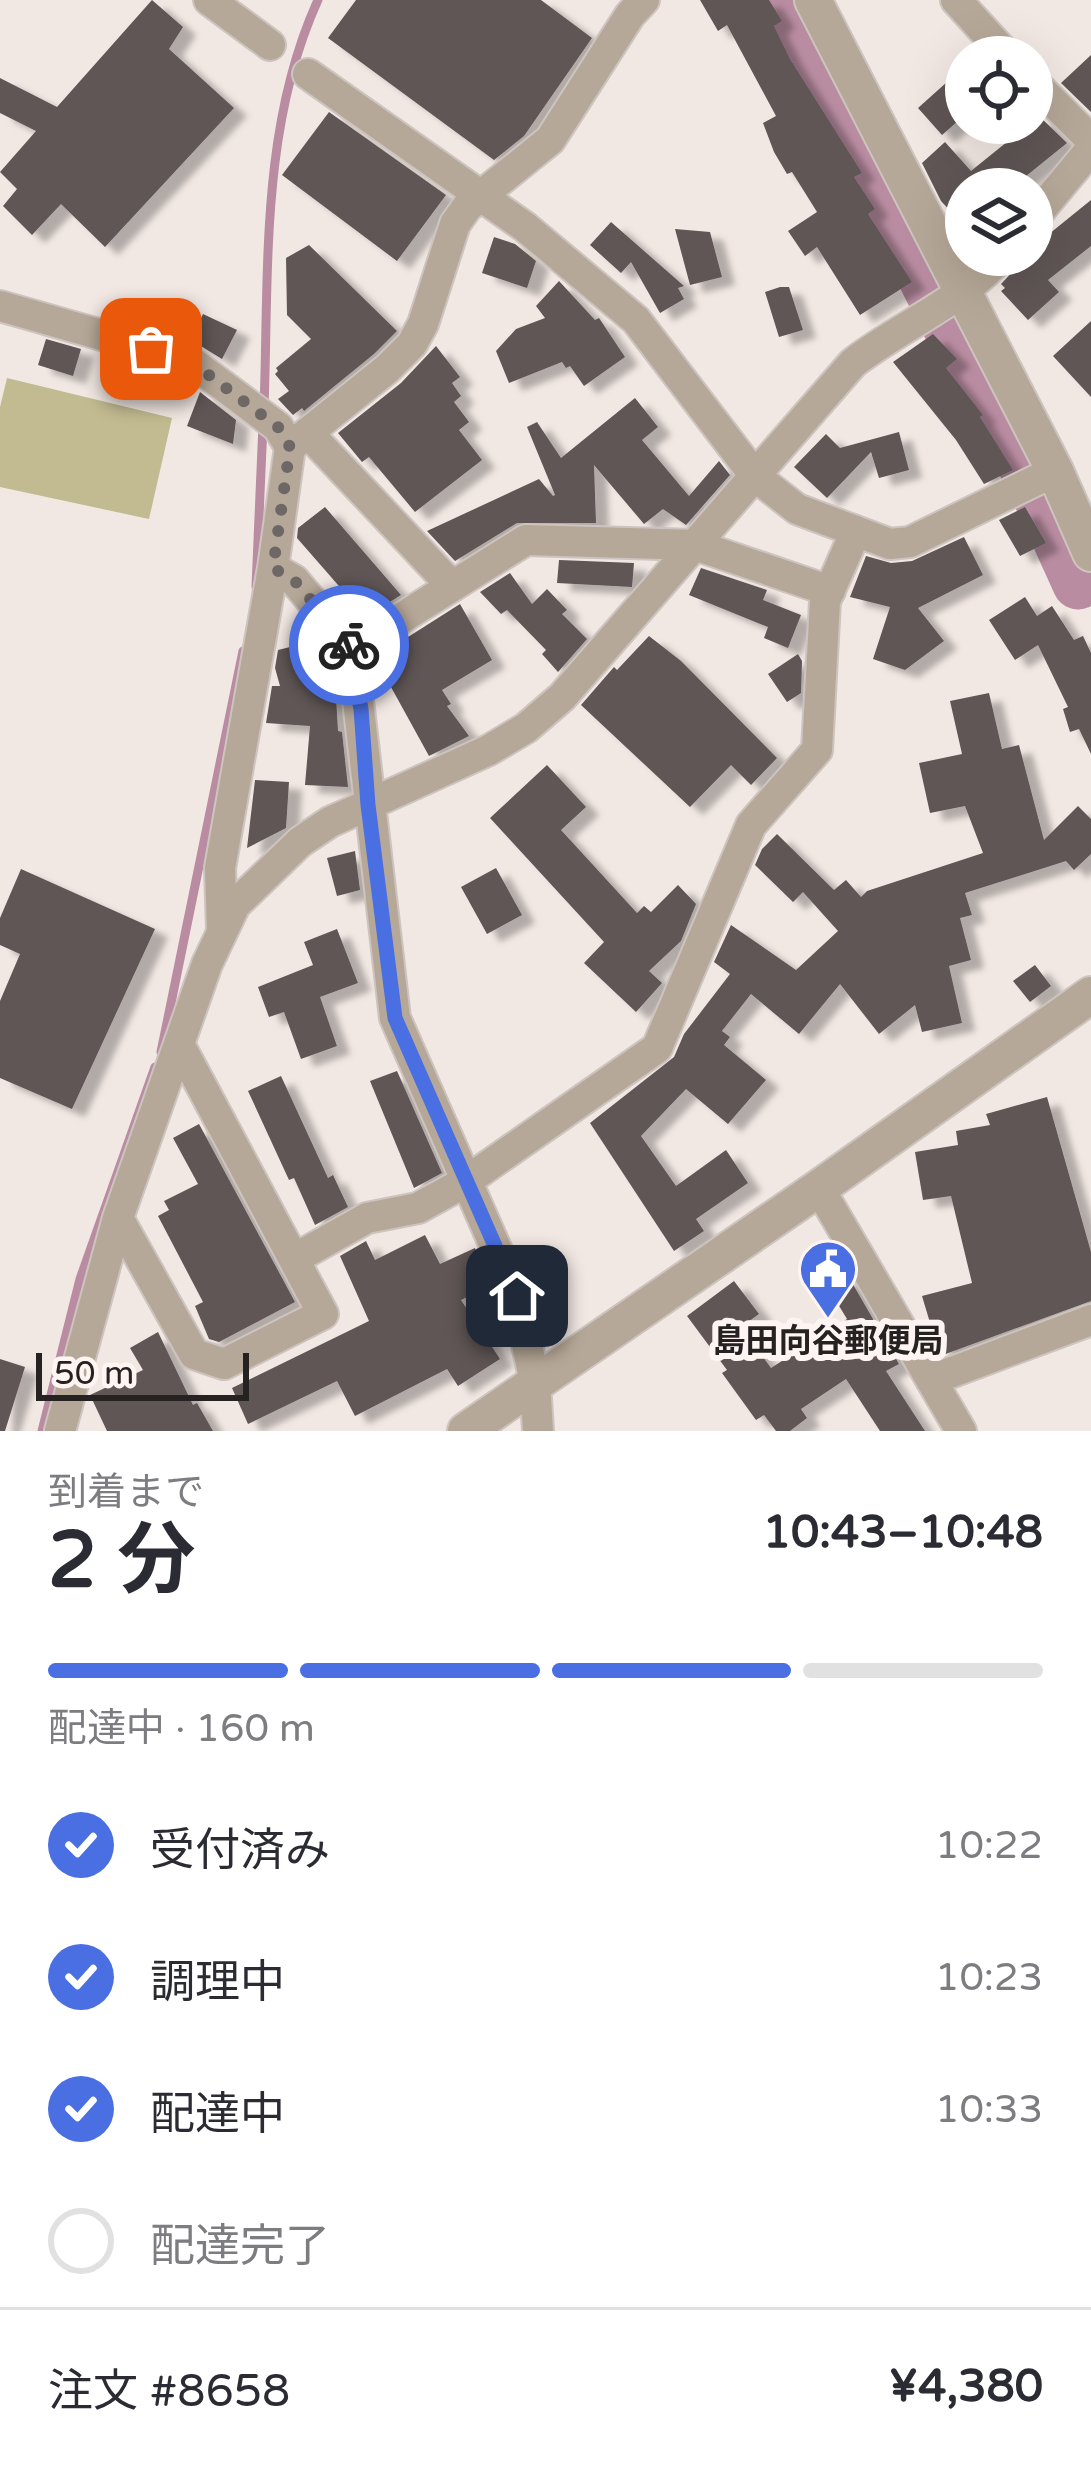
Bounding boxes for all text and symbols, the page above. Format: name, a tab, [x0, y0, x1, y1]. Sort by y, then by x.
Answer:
map controls	[945, 36, 1053, 276]
button: locate	[945, 36, 1053, 144]
button: layers	[945, 168, 1053, 276]
pin	[100, 298, 202, 400]
icon: bag	[118, 316, 184, 382]
courier	[289, 585, 409, 705]
icon: bike	[316, 612, 382, 678]
public building icon: 島田向谷郵便局	[797, 1238, 859, 1320]
pin	[466, 1245, 568, 1347]
icon: home	[484, 1263, 550, 1329]
place label: 島田向谷郵便局	[713, 1322, 944, 1361]
scale bar	[36, 1347, 249, 1400]
text: 50 m	[54, 1354, 134, 1393]
text: 到着まで	[48, 1469, 204, 1516]
text: 10:43–10:48	[763, 1506, 1043, 1560]
text: 2 分	[48, 1514, 195, 1608]
text: 配達中 · 160 m	[48, 1705, 315, 1752]
icon: check	[48, 1812, 114, 1878]
text: 10:22	[935, 1822, 1043, 1869]
text: 受付済み	[150, 1824, 330, 1878]
icon: check	[48, 1944, 114, 2010]
text: 10:23	[935, 1954, 1043, 2001]
text: 調理中	[150, 1956, 285, 2010]
icon: check	[48, 2076, 114, 2142]
text: 10:33	[935, 2086, 1043, 2133]
text: 配達中	[150, 2088, 285, 2142]
text: 配達完了	[150, 2220, 330, 2274]
text: ¥4,380	[889, 2360, 1043, 2414]
text: 注文 #8658	[48, 2365, 290, 2419]

